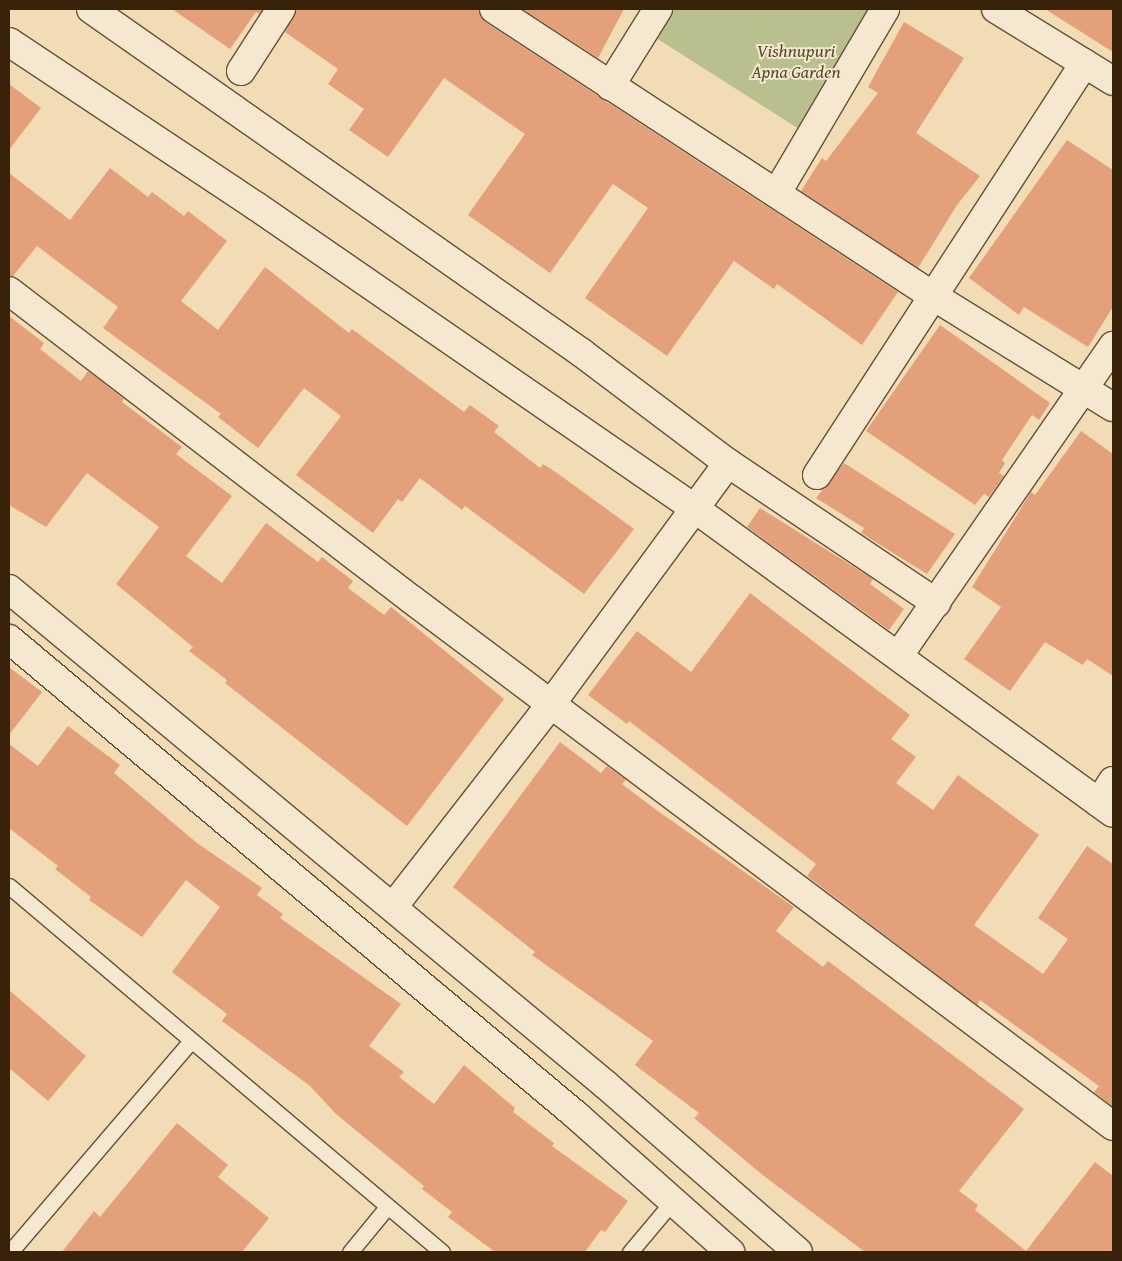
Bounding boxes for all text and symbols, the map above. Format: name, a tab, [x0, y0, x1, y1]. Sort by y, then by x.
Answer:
park label: Vishnupuri Apna Garden	[751, 41, 841, 84]

